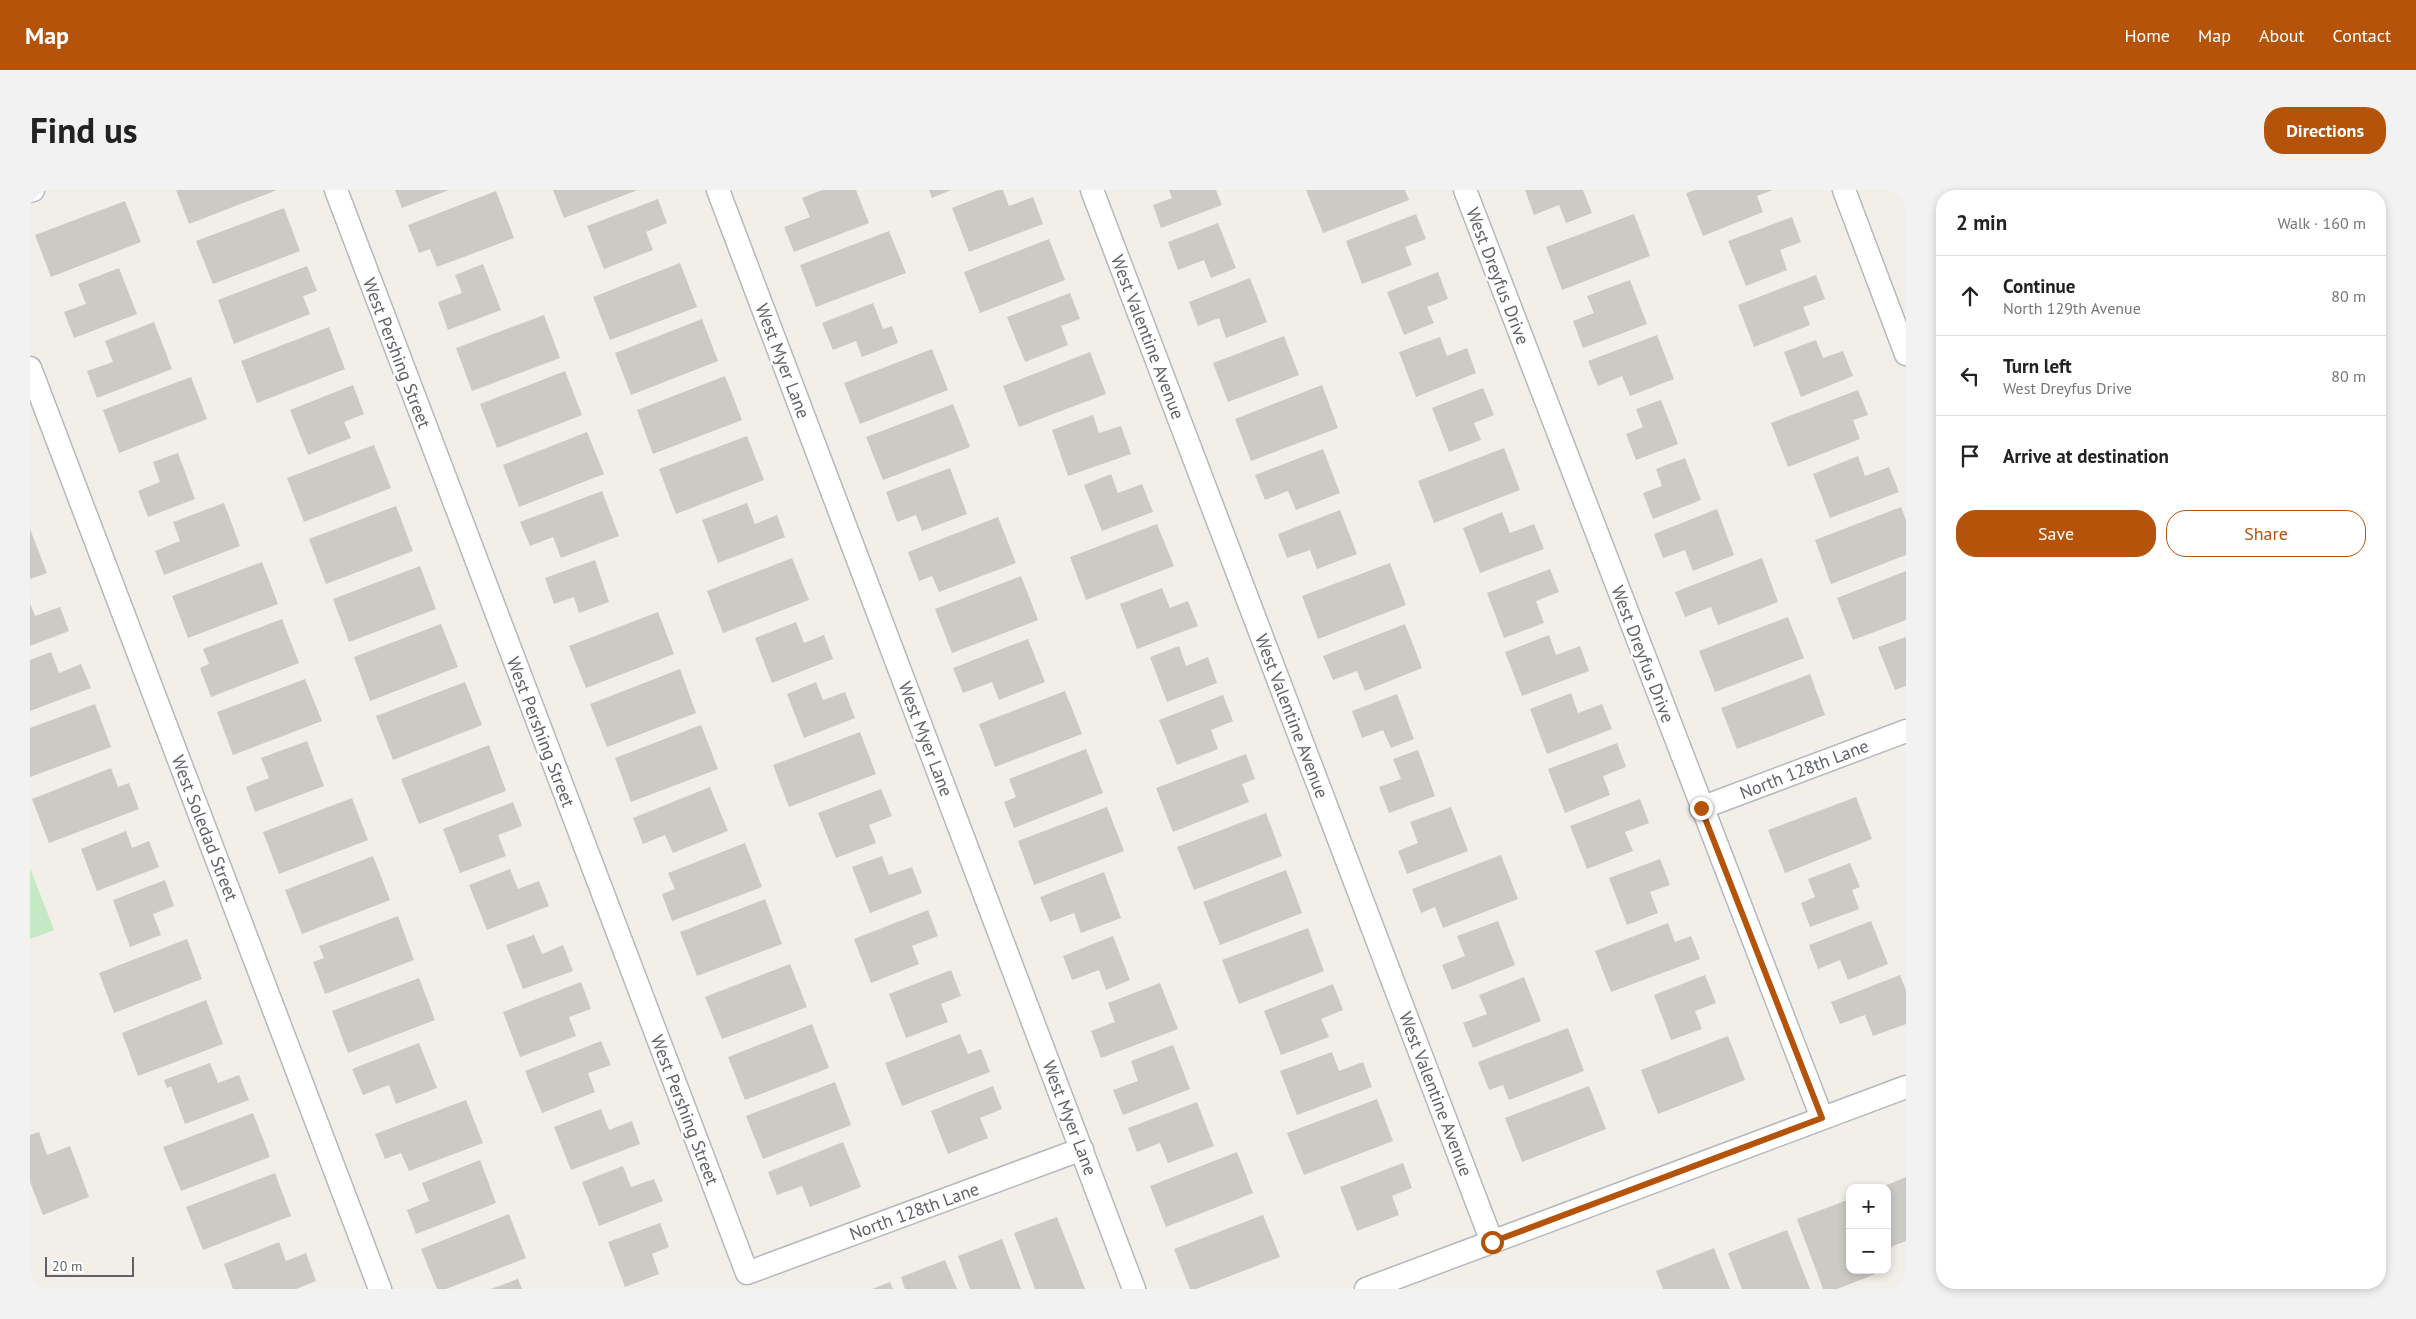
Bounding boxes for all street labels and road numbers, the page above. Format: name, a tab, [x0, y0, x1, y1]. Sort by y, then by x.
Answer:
street label: West Dreyfus Drive	[1461, 204, 1535, 348]
street label: West Valentine Avenue	[1106, 252, 1190, 422]
street label: West Pershing Street	[358, 275, 436, 431]
street label: West Myer Lane	[751, 300, 815, 422]
street label: West Dreyfus Drive	[1606, 582, 1680, 726]
street label: West Valentine Avenue	[1250, 631, 1334, 801]
street label: West Pershing Street	[502, 654, 580, 810]
street label: West Myer Lane	[894, 678, 958, 800]
street label: North 128th Lane	[1736, 734, 1872, 804]
street label: West Soledad Street	[167, 752, 243, 904]
street label: West Valentine Avenue	[1394, 1009, 1478, 1179]
street label: West Pershing Street	[646, 1032, 724, 1188]
street label: West Myer Lane	[1038, 1057, 1102, 1179]
street label: North 128th Lane	[846, 1177, 982, 1245]

